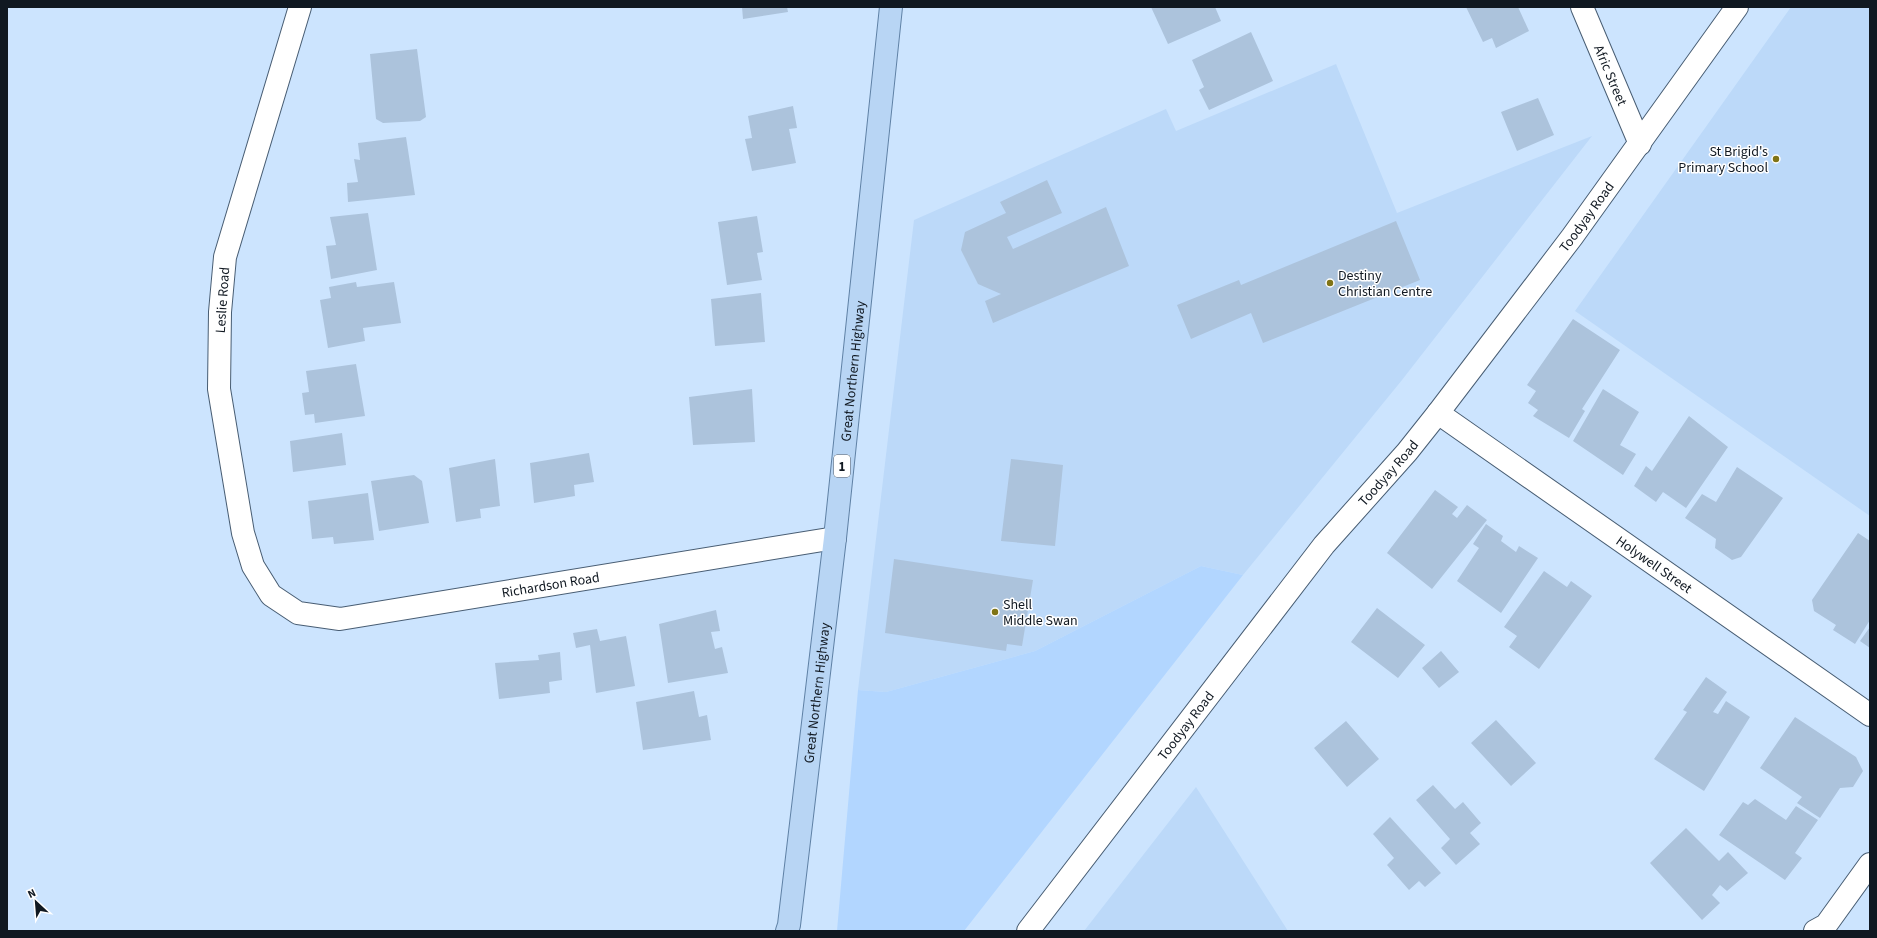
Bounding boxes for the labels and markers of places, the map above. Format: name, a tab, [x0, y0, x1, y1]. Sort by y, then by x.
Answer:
place label: St Brigid's Primary School	[1678, 142, 1768, 178]
marker: St Brigid's Primary School	[1771, 154, 1781, 164]
place label: Destiny Christian Centre	[1338, 266, 1432, 302]
marker: Destiny Christian Centre	[1325, 278, 1335, 288]
place label: Shell Middle Swan	[1003, 595, 1078, 631]
marker: Shell Middle Swan	[990, 607, 1000, 617]

